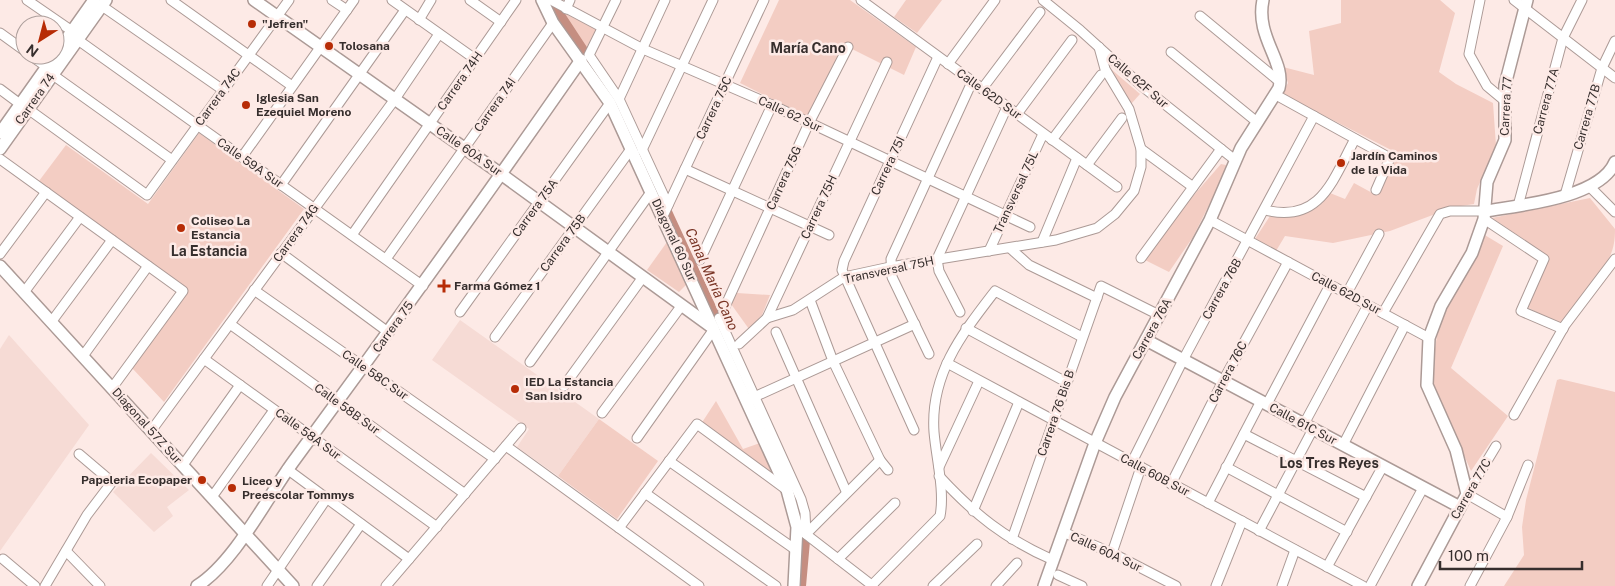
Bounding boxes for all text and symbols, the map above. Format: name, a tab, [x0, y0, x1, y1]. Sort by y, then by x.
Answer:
north arrow	[15, 15, 65, 65]
place label: "Jefren"	[262, 17, 308, 31]
marker: "Jefren"	[246, 18, 258, 30]
place label: Tolosana	[339, 39, 390, 53]
marker: Tolosana	[323, 40, 335, 52]
district label: María Cano	[770, 40, 846, 56]
text: N	[23, 41, 41, 60]
street label: Carrera 74H	[435, 49, 485, 113]
street label: Calle 62F Sur	[1105, 51, 1171, 111]
street label: Carrera 74C	[192, 66, 244, 128]
street label: Calle 62D Sur	[954, 66, 1024, 122]
street label: Carrera 77A	[1530, 66, 1562, 136]
street label: Carrera 74	[12, 70, 58, 127]
street label: Carrera 75C	[693, 74, 735, 142]
street label: Carrera 74I	[471, 75, 519, 135]
street label: Carrera 77	[1497, 76, 1515, 136]
street label: Carrera 77B	[1571, 83, 1603, 151]
place label: Iglesia San Ezequiel Moreno	[256, 91, 351, 119]
street label: Calle 62 Sur	[756, 93, 824, 135]
marker: Iglesia San Ezequiel Moreno	[240, 99, 252, 111]
street label: Calle 60A Sur	[433, 123, 505, 179]
street label: Carrera 75I	[868, 134, 908, 198]
street label: Calle 59A Sur	[214, 135, 286, 191]
street label: Carrera 75G	[764, 144, 804, 212]
street label: Transversal 75L	[991, 149, 1041, 235]
place label: Jardín Caminos de la Vida	[1351, 149, 1438, 177]
marker: Jardín Caminos de la Vida	[1335, 157, 1347, 169]
street label: Carrera 75H	[798, 173, 840, 241]
street label: Carrera 75A	[509, 176, 561, 240]
street label: Diagonal 60 Sur	[649, 196, 699, 284]
street label: Carrera 74G	[270, 201, 322, 265]
street label: Carrera 75B	[537, 211, 589, 275]
place label: Coliseo La Estancia	[191, 214, 250, 242]
marker: Coliseo La Estancia	[175, 222, 187, 234]
water label: Canal María Cano	[682, 225, 742, 333]
district label: La Estancia	[171, 243, 247, 259]
street label: Transversal 75H	[843, 254, 935, 286]
street label: Carrera 76B	[1200, 256, 1244, 322]
street label: Calle 62D Sur	[1309, 269, 1383, 317]
place label: Farma Gómez 1	[454, 279, 541, 293]
marker: Farma Gómez 1	[438, 280, 450, 292]
street label: Carrera 76A	[1129, 296, 1175, 362]
street label: Carrera 75	[370, 298, 416, 355]
street label: Carrera 76C	[1206, 339, 1250, 405]
street label: Calle 58C Sur	[339, 347, 411, 403]
street label: Carrera 76 Bis B	[1035, 368, 1077, 458]
place label: IED La Estancia San Isidro	[525, 375, 614, 403]
street label: Calle 58B Sur	[312, 381, 383, 438]
marker: IED La Estancia San Isidro	[509, 383, 521, 395]
street label: Diagonal 57Z Sur	[109, 385, 185, 467]
street label: Calle 61C Sur	[1267, 400, 1339, 448]
street label: Calle 58A Sur	[272, 405, 344, 463]
street label: Calle 60B Sur	[1118, 451, 1192, 499]
district label: Los Tres Reyes	[1279, 455, 1379, 471]
street label: Carrera 77C	[1448, 456, 1494, 522]
place label: Papeleria Ecopaper	[81, 473, 192, 487]
marker: Papeleria Ecopaper	[196, 474, 208, 486]
place label: Liceo y Preescolar Tommys	[242, 474, 354, 502]
marker: Liceo y Preescolar Tommys	[226, 482, 238, 494]
street label: Calle 60A Sur	[1068, 529, 1144, 575]
scale bar	[1440, 538, 1582, 570]
text: 100 m	[1448, 547, 1489, 564]

